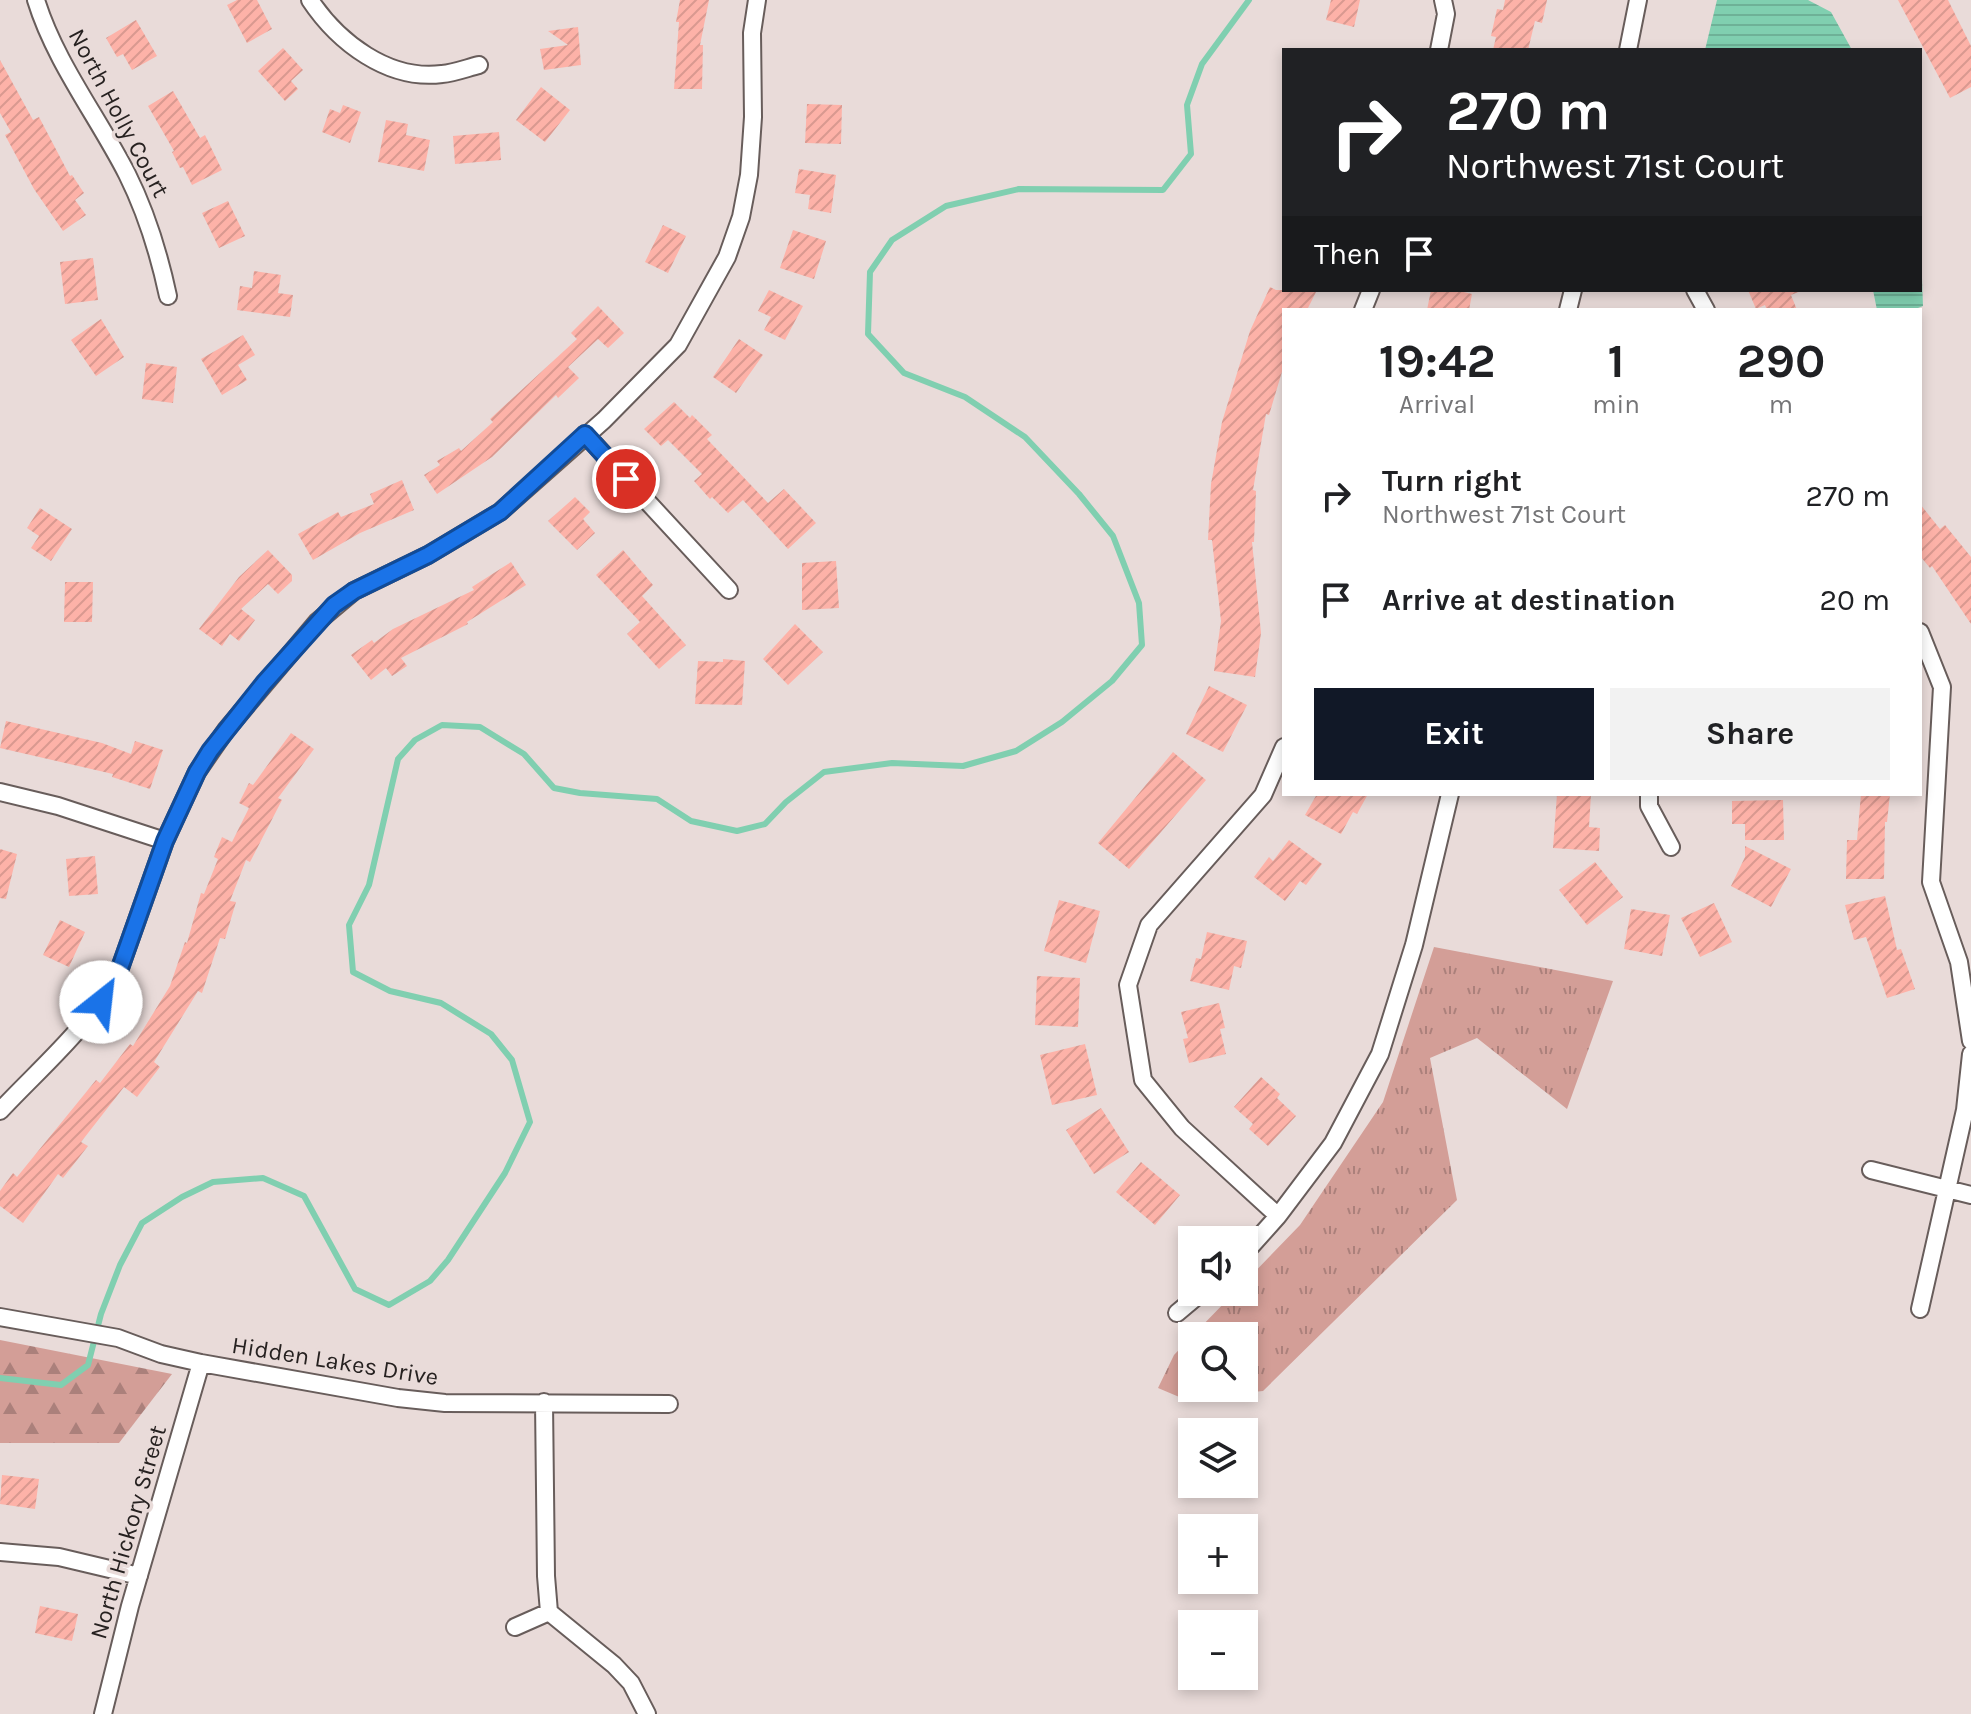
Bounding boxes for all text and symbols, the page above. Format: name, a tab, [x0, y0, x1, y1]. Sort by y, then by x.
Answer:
street label: North Holly Court	[63, 24, 175, 202]
text: 270 m	[1446, 78, 1610, 143]
icon: right	[1314, 80, 1418, 184]
text: Northwest 71st Court	[1446, 145, 1784, 187]
icon: arrive	[1397, 232, 1441, 276]
text: Then	[1314, 236, 1381, 272]
text: 19:42	[1379, 333, 1496, 389]
text: 1	[1608, 333, 1625, 389]
text: 290	[1737, 333, 1825, 389]
text: Arrival	[1399, 389, 1475, 420]
text: min	[1592, 389, 1640, 420]
text: m	[1769, 389, 1793, 420]
pin	[592, 445, 660, 513]
icon: arrive	[604, 457, 648, 501]
text: Turn right	[1382, 463, 1522, 499]
icon: right	[1314, 474, 1358, 518]
text: 270 m	[1806, 478, 1890, 514]
text: Northwest 71st Court	[1382, 499, 1626, 530]
icon: arrive	[1314, 578, 1358, 622]
text: Arrive at destination	[1382, 582, 1676, 618]
text: 20 m	[1820, 582, 1890, 618]
button: Exit	[1314, 688, 1594, 780]
button: Share	[1610, 688, 1890, 780]
position arrow	[59, 960, 143, 1044]
map controls	[1178, 1226, 1258, 1690]
button: sound	[1178, 1226, 1258, 1306]
button: search	[1178, 1322, 1258, 1402]
street label: Hidden Lakes Drive	[230, 1331, 440, 1391]
button: layers	[1178, 1418, 1258, 1498]
street label: North Hickory Street	[84, 1422, 172, 1642]
button: +	[1178, 1514, 1258, 1594]
button: −	[1178, 1610, 1258, 1690]

